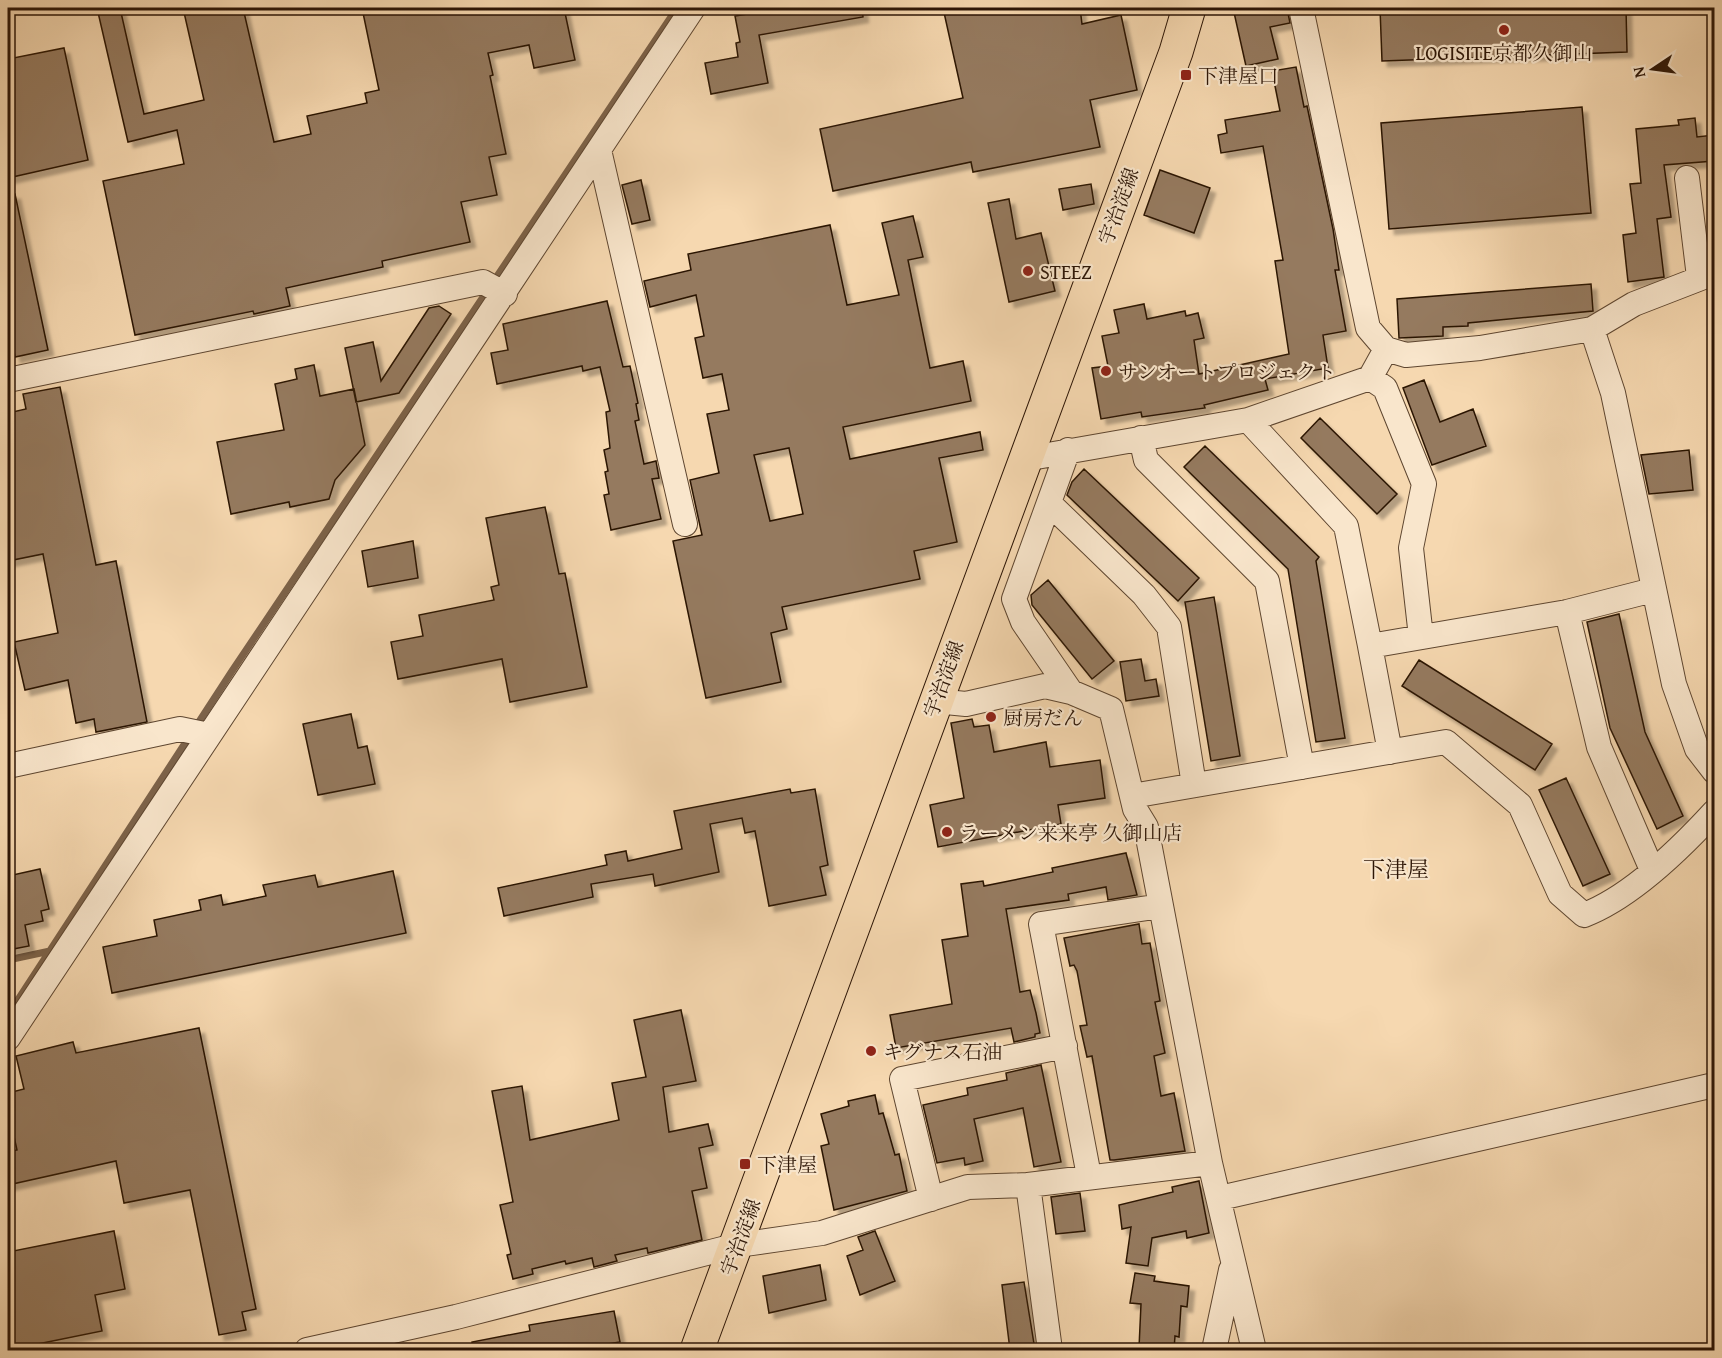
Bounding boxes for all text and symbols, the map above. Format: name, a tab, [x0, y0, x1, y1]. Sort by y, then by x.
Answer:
marker: LOGISITE京都久御山	[1497, 23, 1511, 37]
place label: LOGISITE京都久御山	[1415, 38, 1593, 67]
north arrow	[1623, 39, 1683, 99]
place label: 下津屋口	[1198, 61, 1278, 90]
text: N	[1625, 64, 1651, 80]
marker: 下津屋口	[1179, 68, 1193, 82]
street label: 宇治淀線	[1091, 163, 1145, 249]
place label: STEEZ	[1040, 257, 1092, 286]
marker: STEEZ	[1021, 264, 1035, 278]
place label: サンオートプロジェクト	[1118, 357, 1336, 386]
marker: サンオートプロジェクト	[1099, 364, 1113, 378]
street label: 宇治淀線	[916, 636, 970, 722]
place label: 厨房だん	[1003, 703, 1083, 732]
marker: 厨房だん	[984, 710, 998, 724]
place label: ラーメン来来亭 久御山店	[959, 818, 1182, 847]
marker: ラーメン来来亭 久御山店	[940, 825, 954, 839]
district label: 下津屋	[1363, 853, 1429, 885]
place label: キグナス石油	[883, 1037, 1002, 1066]
marker: キグナス石油	[864, 1044, 878, 1058]
place label: 下津屋	[757, 1150, 817, 1179]
marker: 下津屋	[738, 1157, 752, 1171]
street label: 宇治淀線	[713, 1194, 767, 1280]

